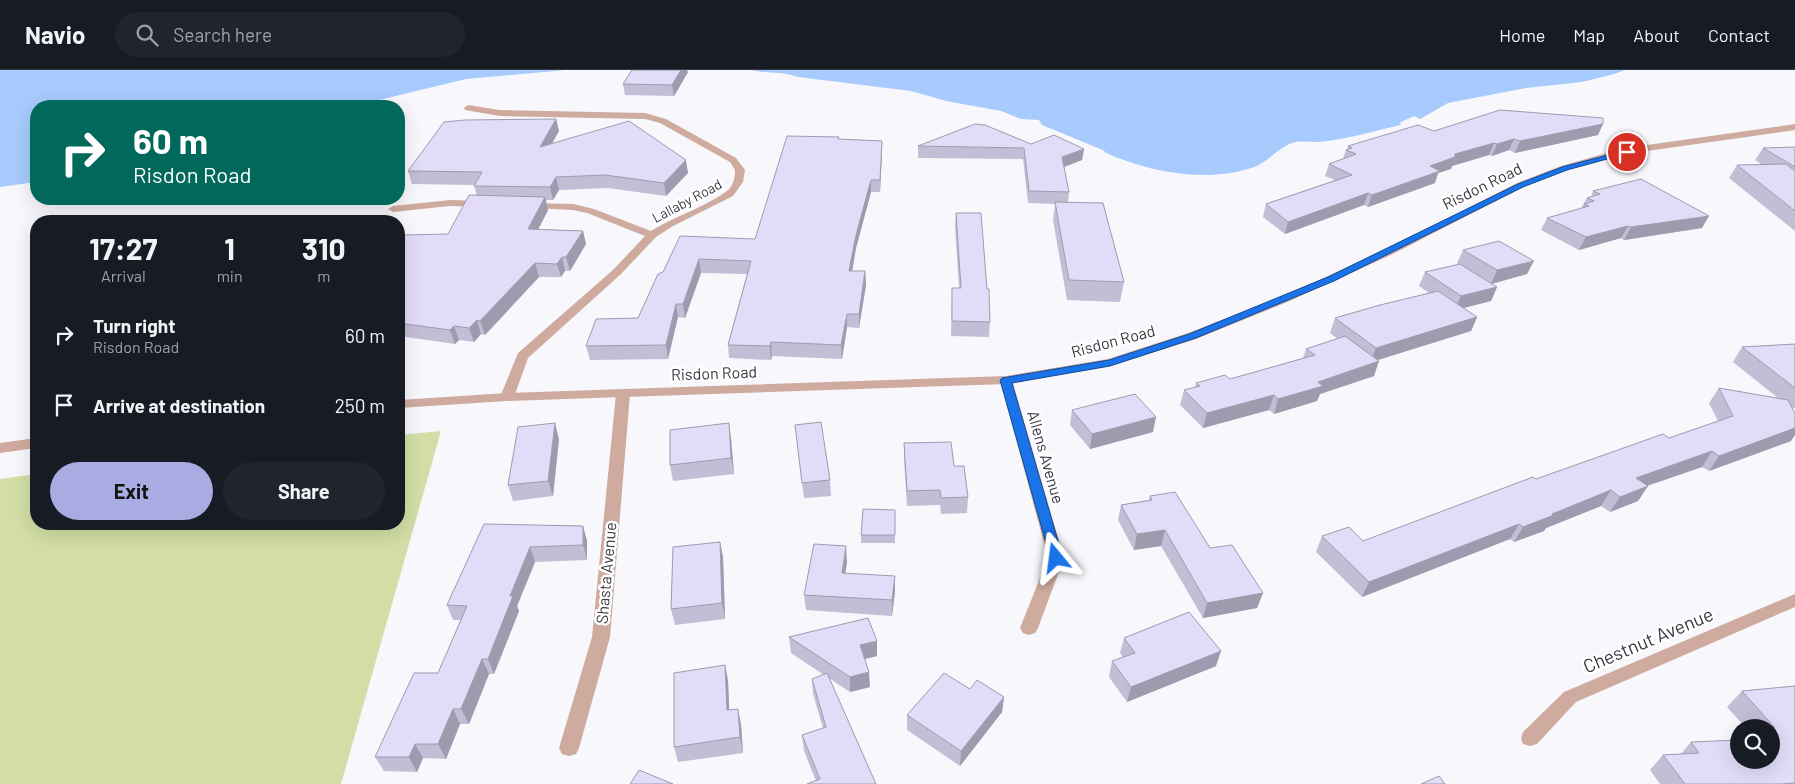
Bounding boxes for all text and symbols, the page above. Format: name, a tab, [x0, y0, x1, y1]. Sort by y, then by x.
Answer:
search box	[115, 12, 465, 57]
text: Navio	[25, 20, 85, 49]
icon: search	[133, 21, 161, 49]
text: Search here	[173, 23, 272, 46]
text: Home	[1499, 24, 1545, 46]
text: Map	[1573, 24, 1605, 46]
text: About	[1633, 24, 1680, 46]
text: Contact	[1708, 24, 1770, 46]
text: 60 m	[133, 119, 208, 161]
icon: right	[50, 120, 115, 185]
pin	[1606, 131, 1648, 173]
icon: arrive	[1613, 138, 1641, 166]
street label: Risdon Road	[1439, 158, 1525, 213]
text: Risdon Road	[133, 161, 252, 187]
street label: Lallaby Road	[649, 175, 725, 226]
text: 17:27	[89, 230, 157, 266]
text: 1	[224, 230, 235, 266]
text: 310	[302, 230, 346, 266]
text: Arrival	[101, 266, 146, 285]
text: min	[217, 266, 243, 285]
text: m	[317, 266, 330, 285]
text: Turn right	[93, 314, 175, 337]
street label: Risdon Road	[1069, 320, 1157, 361]
icon: right	[50, 321, 78, 349]
text: 60 m	[345, 324, 385, 347]
text: Risdon Road	[93, 337, 179, 356]
street label: Risdon Road	[671, 362, 757, 383]
icon: arrive	[50, 391, 78, 419]
text: Arrive at destination	[93, 394, 265, 417]
text: 250 m	[335, 394, 385, 417]
street label: Allens Avenue	[1024, 408, 1069, 506]
button: Exit	[50, 462, 213, 520]
button: Share	[223, 462, 385, 520]
street label: Shasta Avenue	[592, 521, 619, 625]
position arrow	[1029, 531, 1081, 583]
street label: Chestnut Avenue	[1579, 602, 1716, 677]
map controls	[1730, 719, 1780, 769]
button: search	[1730, 719, 1780, 769]

